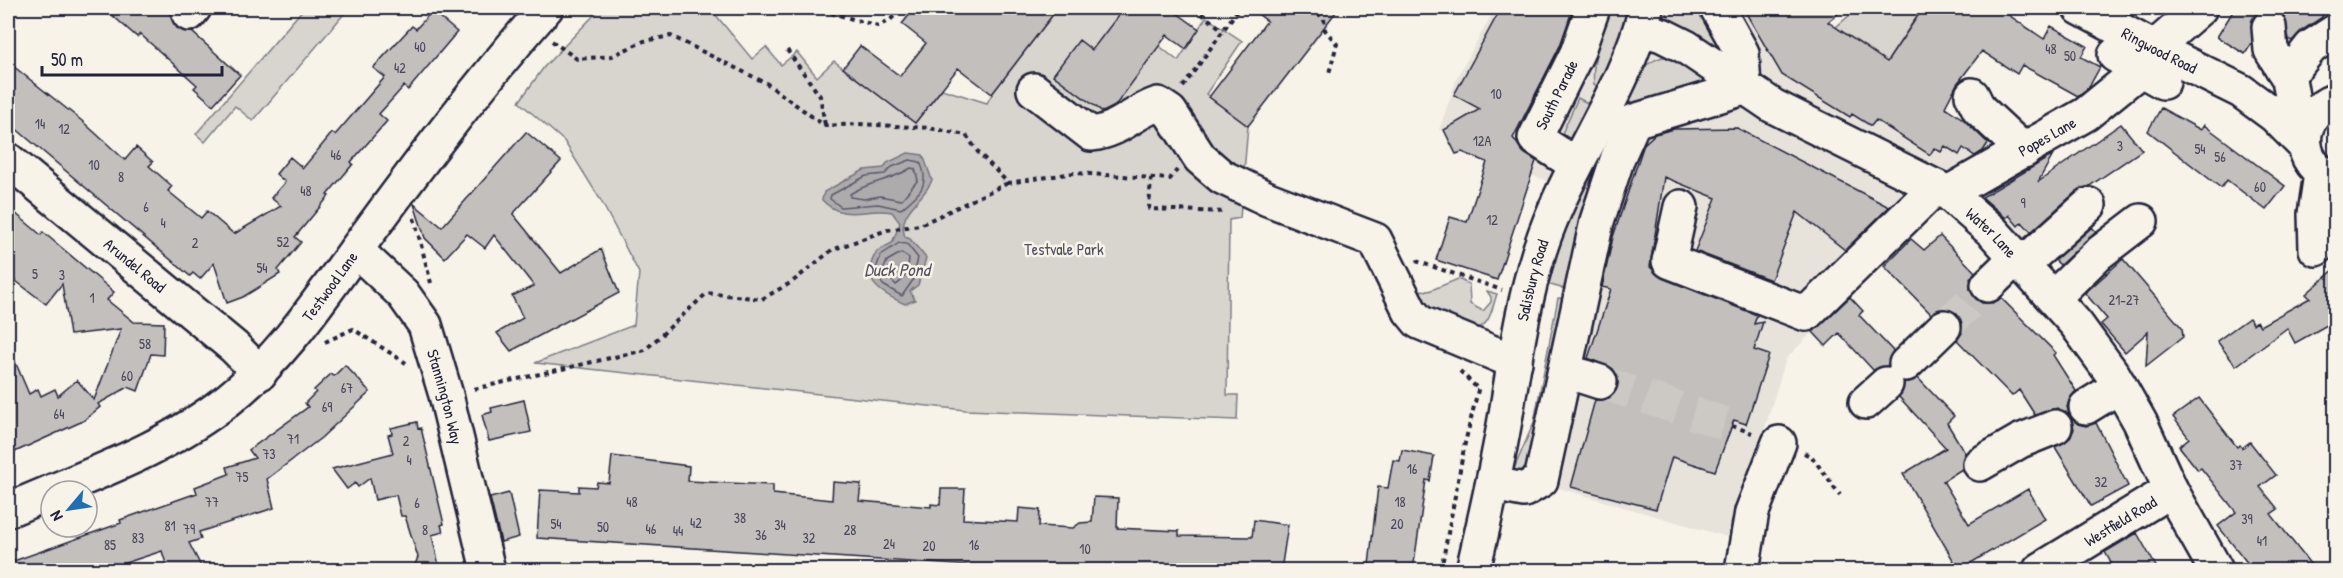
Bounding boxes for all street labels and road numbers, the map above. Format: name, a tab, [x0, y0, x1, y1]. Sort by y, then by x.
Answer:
street label: Ringwood Road	[2118, 22, 2201, 79]
street label: South Parade	[1530, 56, 1583, 133]
street label: Popes Lane	[2014, 111, 2080, 162]
street label: Water Lane	[1961, 202, 2022, 263]
street label: Arundel Road	[99, 233, 171, 297]
street label: Salisbury Road	[1511, 236, 1553, 323]
street label: Testwood Lane	[297, 246, 363, 326]
street label: Stannington Way	[422, 347, 468, 447]
street label: Westfield Road	[2080, 490, 2161, 552]

